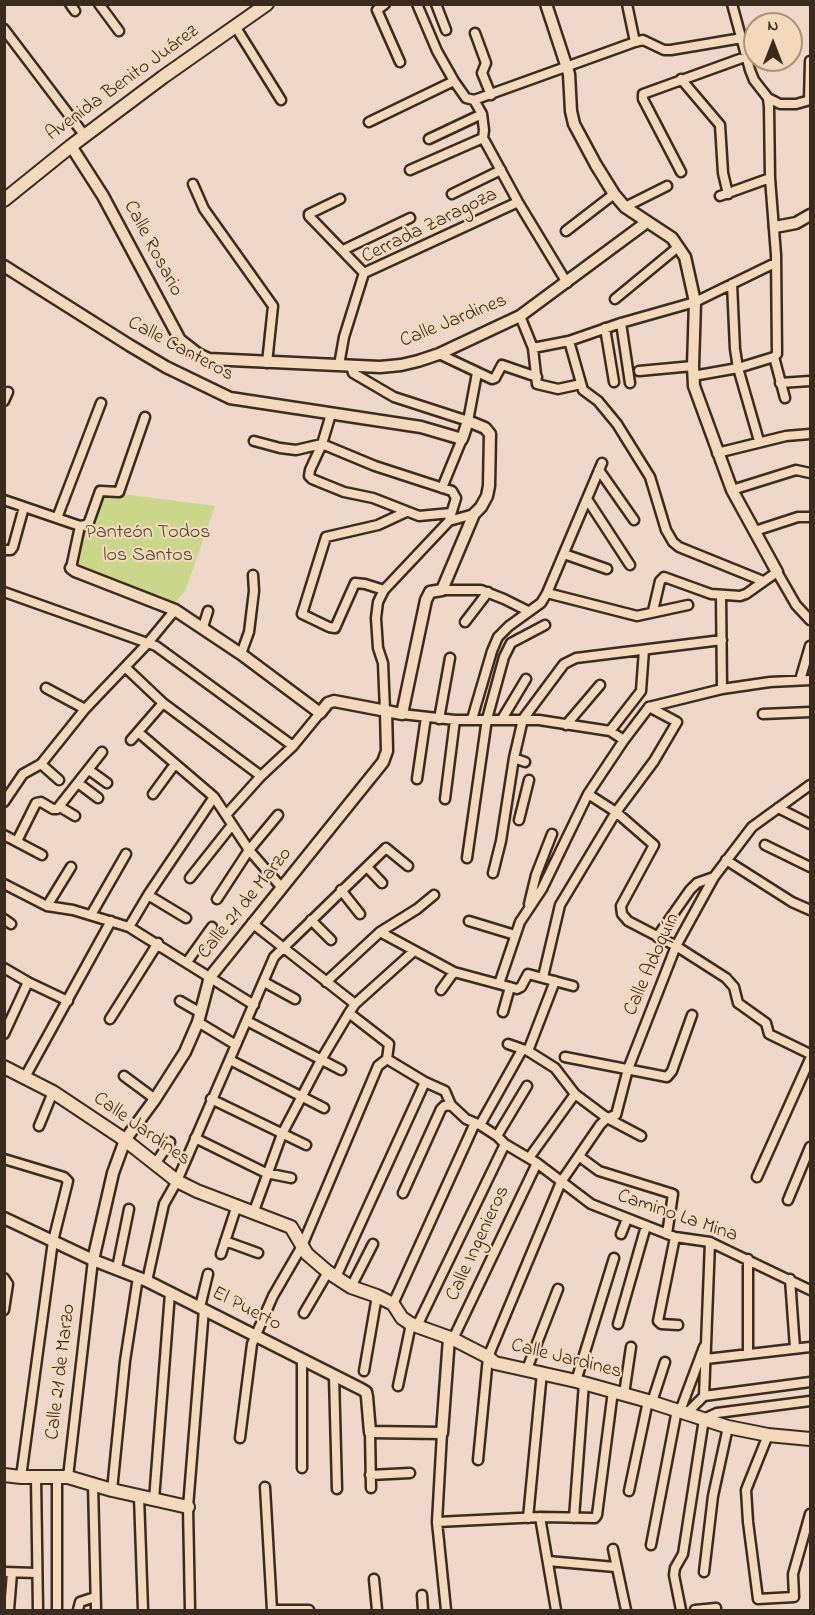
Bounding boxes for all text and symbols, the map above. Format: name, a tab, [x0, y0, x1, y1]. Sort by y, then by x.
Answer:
north arrow	[743, 12, 803, 72]
text: N	[768, 14, 778, 38]
street label: Avenida Benito Juárez	[42, 21, 204, 147]
street label: Cerrada Zaragoza	[358, 184, 502, 270]
street label: Calle Rosario	[117, 197, 187, 301]
street label: Calle Jardines	[397, 290, 511, 354]
street label: Calle Canteros	[123, 312, 237, 388]
park label: Panteón Todos los Santos	[86, 522, 210, 569]
street label: Calle 21 de Marzo	[194, 843, 298, 965]
street label: Calle Adoquín	[620, 910, 686, 1020]
street label: Calle Jardines	[88, 1088, 194, 1172]
street label: Calle Ingenieros	[442, 1183, 516, 1305]
street label: Camino La Mina	[614, 1185, 740, 1249]
street label: El Puerto	[207, 1282, 285, 1338]
street label: Calle 21 de Marzo	[42, 1303, 82, 1441]
street label: Calle Jardines	[508, 1335, 624, 1385]

